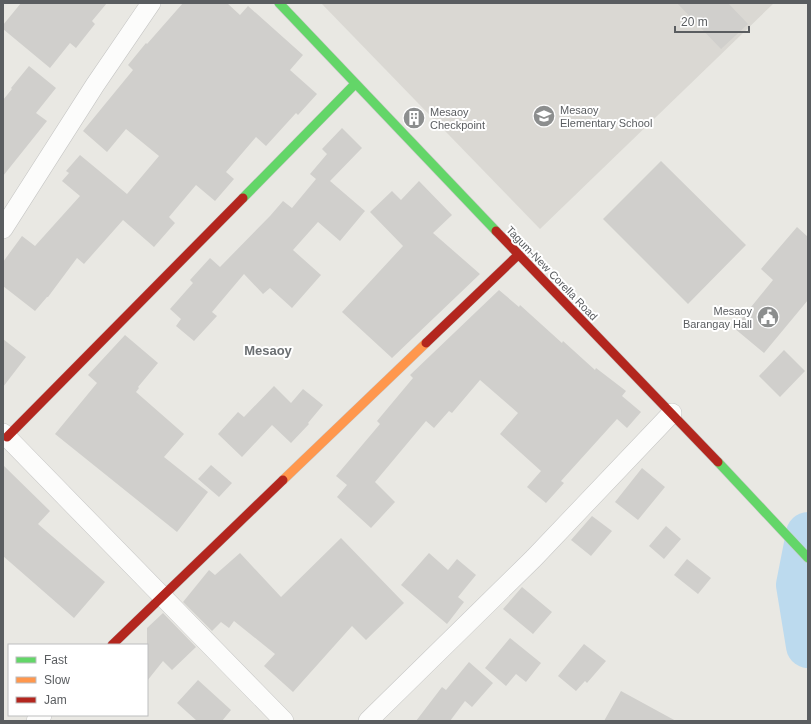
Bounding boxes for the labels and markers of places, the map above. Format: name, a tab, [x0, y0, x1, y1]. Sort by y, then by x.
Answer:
school or university icon: Mesaoy Elementary School	[531, 103, 557, 129]
place label: Mesaoy Elementary School	[560, 104, 652, 129]
building icon: Mesaoy Checkpoint	[401, 105, 427, 131]
place label: Mesaoy Checkpoint	[430, 106, 485, 131]
public building icon: Mesaoy Barangay Hall	[755, 304, 781, 330]
place label: Mesaoy Barangay Hall	[683, 305, 752, 330]

